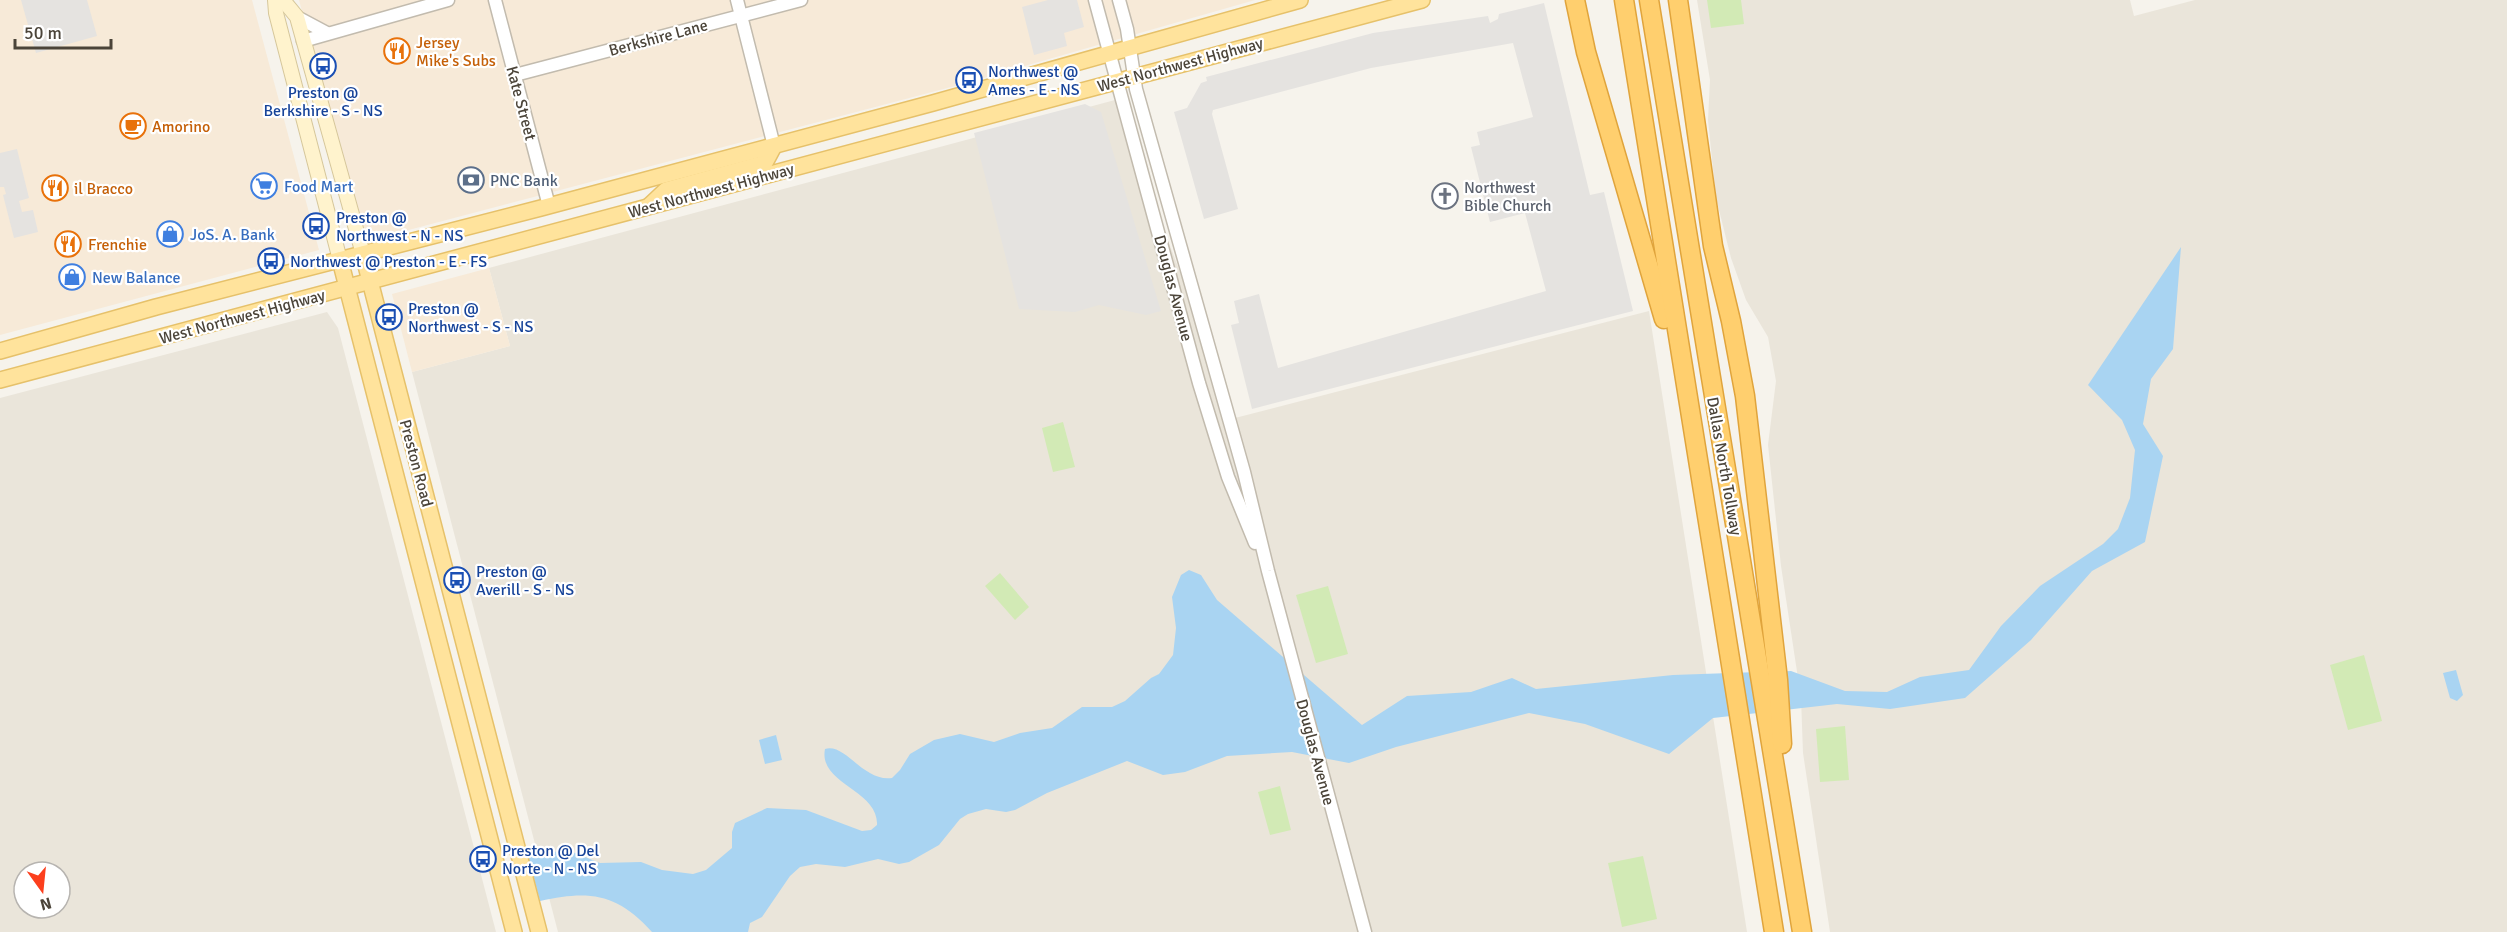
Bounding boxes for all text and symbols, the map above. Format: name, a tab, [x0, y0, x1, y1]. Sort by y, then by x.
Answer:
scale bar	[15, 12, 111, 50]
street label: Berkshire Lane	[606, 15, 710, 61]
text: 50 m	[24, 22, 62, 44]
place label: Jersey Mike's Subs	[416, 33, 496, 71]
street label: West Northwest Highway	[1095, 33, 1266, 97]
restaurant icon: Jersey Mike's Subs	[382, 36, 412, 66]
bus stop icon: Preston @ Berkshire - S - NS	[308, 51, 338, 81]
place label: Northwest @ Ames - E - NS	[988, 62, 1080, 100]
street label: Kate Street	[502, 64, 541, 143]
bus stop icon: Northwest @ Ames - E - NS	[954, 65, 984, 95]
place label: Preston @ Berkshire - S - NS	[263, 83, 383, 121]
cafe icon: Amorino	[118, 111, 148, 141]
place label: Amorino	[152, 117, 210, 137]
street label: West Northwest Highway	[626, 159, 797, 223]
bank icon: PNC Bank	[456, 165, 486, 195]
supermarket icon: Food Mart	[249, 171, 279, 201]
place label: PNC Bank	[490, 171, 558, 191]
restaurant icon: il Bracco	[40, 173, 70, 203]
place label: Food Mart	[284, 177, 354, 197]
place label: Northwest Bible Church	[1464, 178, 1551, 216]
place label: il Bracco	[74, 179, 133, 199]
church icon: Northwest Bible Church	[1430, 181, 1460, 211]
place label: Preston @ Northwest - N - NS	[336, 208, 463, 246]
bus stop icon: Preston @ Northwest - N - NS	[301, 211, 331, 241]
shop icon: JoS. A. Bank	[155, 219, 185, 249]
place label: JoS. A. Bank	[190, 225, 275, 245]
restaurant icon: Frenchie	[53, 229, 83, 259]
street label: Douglas Avenue	[1149, 233, 1197, 344]
place label: Frenchie	[88, 235, 147, 255]
bus stop icon: Northwest @ Preston - E - FS	[256, 246, 286, 276]
place label: Northwest @ Preston - E - FS	[290, 252, 487, 272]
shop icon: New Balance	[57, 262, 87, 292]
place label: New Balance	[92, 268, 181, 288]
street label: West Northwest Highway	[157, 285, 328, 349]
place label: Preston @ Northwest - S - NS	[408, 299, 533, 337]
bus stop icon: Preston @ Northwest - S - NS	[374, 302, 404, 332]
street label: Dallas North Tollway	[1702, 395, 1746, 537]
street label: Preston Road	[395, 417, 437, 509]
place label: Preston @ Averill - S - NS	[476, 562, 574, 600]
bus stop icon: Preston @ Averill - S - NS	[442, 565, 472, 595]
street label: Douglas Avenue	[1291, 697, 1339, 808]
place label: Preston @ Del Norte - N - NS	[502, 841, 600, 879]
bus stop icon: Preston @ Del Norte - N - NS	[468, 844, 498, 874]
north arrow	[12, 860, 72, 920]
text: N	[38, 892, 54, 915]

